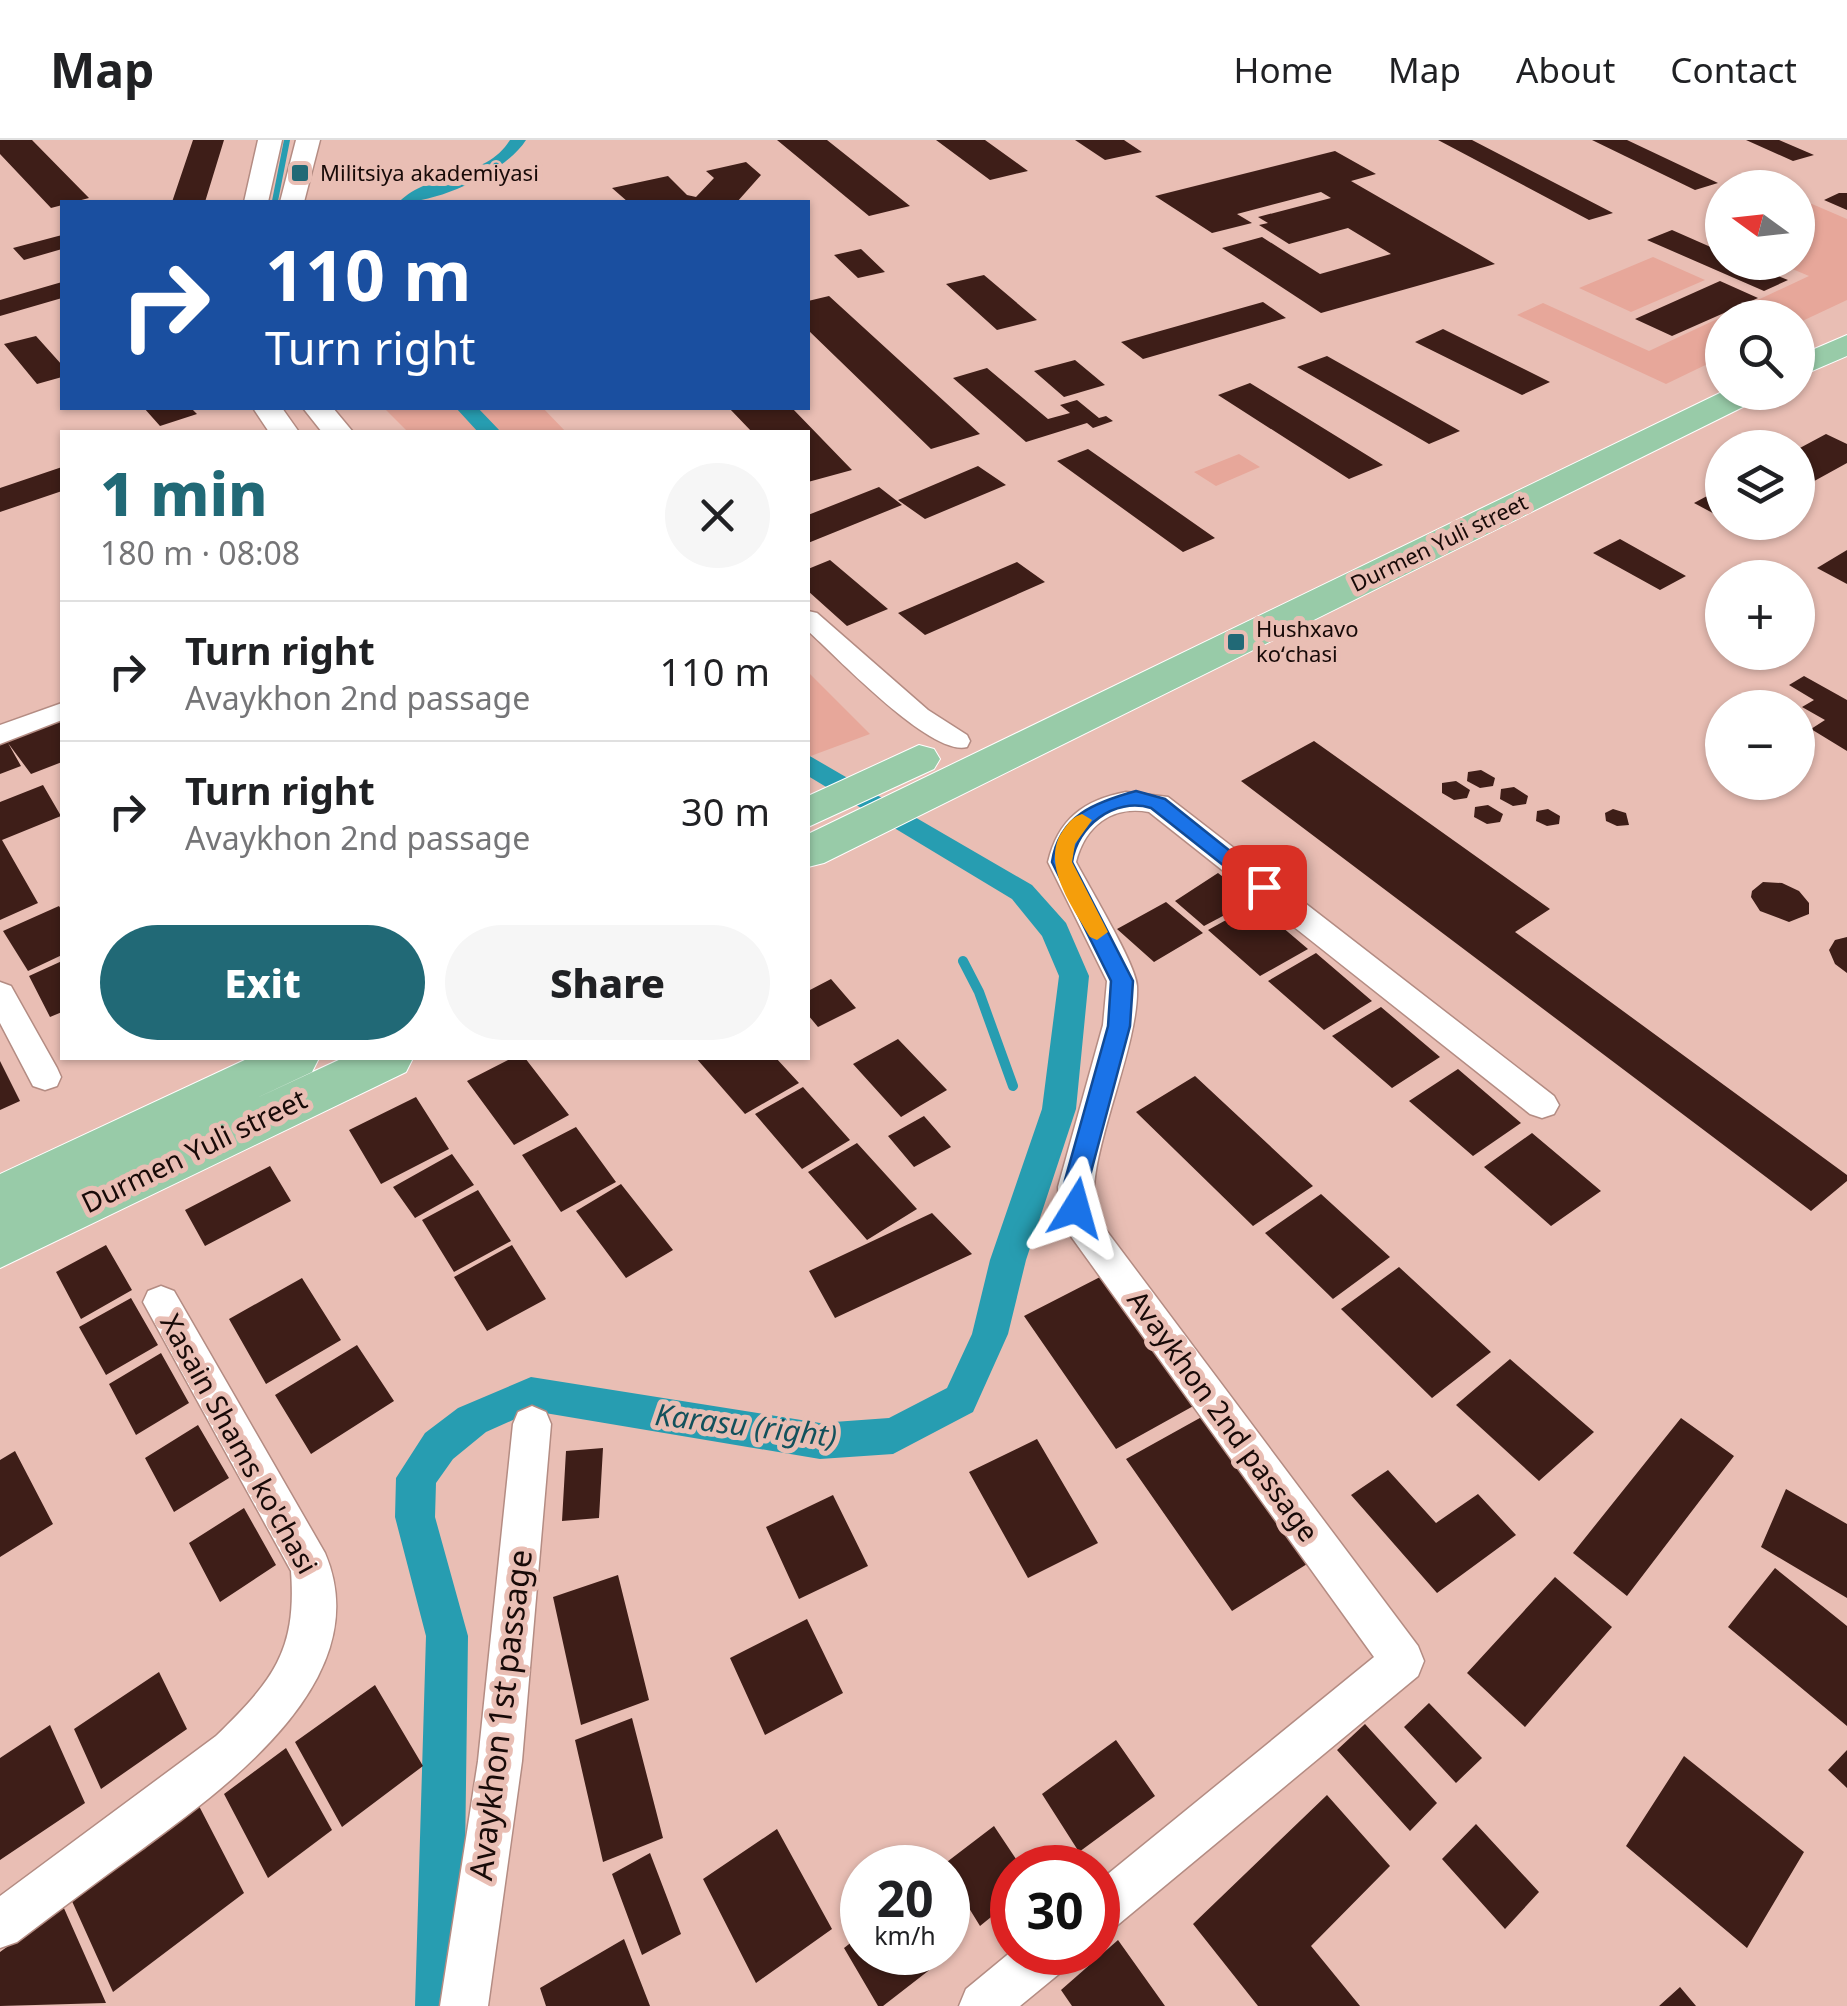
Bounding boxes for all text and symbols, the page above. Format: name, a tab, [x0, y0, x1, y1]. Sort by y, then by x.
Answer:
text: Map	[50, 37, 154, 102]
text: Home	[1234, 46, 1333, 93]
text: Map	[1388, 46, 1461, 93]
text: About	[1516, 46, 1615, 93]
text: Contact	[1670, 46, 1797, 93]
place label: Militsiya akademiyasi	[320, 157, 539, 187]
marker: Militsiya akademiyasi	[289, 162, 311, 184]
north arrow	[1705, 170, 1815, 280]
map controls	[1705, 170, 1815, 800]
text: 110 m	[265, 226, 472, 322]
icon: right	[100, 240, 230, 370]
button: search	[1705, 300, 1815, 410]
text: Turn right	[265, 317, 476, 378]
button: layers	[1705, 430, 1815, 540]
text: 1 min	[100, 452, 268, 534]
button: close	[665, 463, 770, 568]
street label: Durmen Yuli street	[1345, 486, 1532, 598]
text: 180 m · 08:08	[100, 531, 300, 574]
button: +	[1705, 560, 1815, 670]
place label: Hushxavo koʻchasi	[1256, 613, 1359, 668]
text: Turn right	[185, 624, 375, 676]
marker: Hushxavo koʻchasi	[1225, 631, 1247, 653]
icon: right	[100, 644, 155, 699]
text: 110 m	[659, 645, 770, 697]
text: Avaykhon 2nd passage	[185, 676, 530, 719]
button: −	[1705, 690, 1815, 800]
text: Turn right	[185, 764, 375, 816]
icon: right	[100, 784, 155, 839]
text: 30 m	[681, 785, 770, 837]
text: Avaykhon 2nd passage	[185, 816, 530, 859]
pin	[1222, 845, 1307, 930]
icon: arrive	[1237, 860, 1292, 915]
button: Exit	[100, 925, 425, 1040]
button: Share	[445, 925, 770, 1040]
street label: Durmen Yuli street	[75, 1079, 312, 1221]
position arrow	[1024, 1156, 1128, 1260]
street label: Avaykhon 2nd passage	[1120, 1282, 1328, 1549]
street label: Xasain Shams ko'chasi	[153, 1307, 327, 1580]
water label: Karasu (right)	[653, 1393, 839, 1456]
street label: Avaykhon 1st passage	[458, 1547, 541, 1883]
speed limit sign: 30	[990, 1845, 1120, 1975]
text: 20	[876, 1864, 934, 1932]
text: km/h	[874, 1918, 936, 1952]

